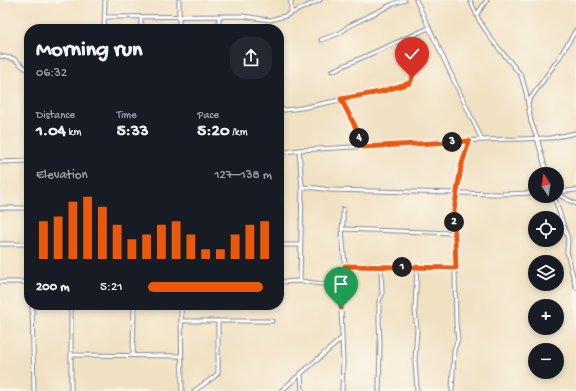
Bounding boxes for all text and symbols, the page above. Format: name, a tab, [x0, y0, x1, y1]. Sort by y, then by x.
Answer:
button: share	[230, 37, 272, 79]
pin	[395, 37, 429, 78]
text: Morning run	[36, 38, 142, 64]
icon: check	[401, 43, 423, 65]
text: 06:32	[36, 66, 67, 81]
text: Distance	[36, 110, 75, 122]
text: Time	[117, 110, 137, 122]
text: Pace	[197, 110, 219, 122]
text: 1.04	[36, 122, 66, 142]
text: 5:33	[117, 122, 149, 142]
text: 5:20	[197, 122, 230, 142]
text: km	[66, 127, 81, 139]
text: /km	[230, 127, 248, 139]
pin: 4	[349, 128, 369, 148]
text: 4	[356, 132, 362, 144]
pin: 3	[442, 132, 462, 152]
text: 3	[449, 136, 455, 148]
north arrow	[528, 167, 564, 203]
map controls	[528, 167, 564, 379]
text: Elevation	[36, 168, 88, 183]
text: 127–138 m	[214, 168, 272, 183]
button: locate	[528, 211, 564, 247]
pin: 2	[444, 212, 464, 232]
text: 2	[451, 216, 457, 228]
button: layers	[528, 255, 564, 291]
pin: 1	[392, 257, 412, 277]
text: 1	[400, 261, 404, 273]
pin	[324, 267, 358, 308]
icon: arrive	[330, 273, 352, 295]
text: 200 m	[36, 280, 69, 295]
text: 5:21	[100, 280, 123, 295]
button: +	[528, 299, 564, 335]
button: −	[528, 343, 564, 379]

